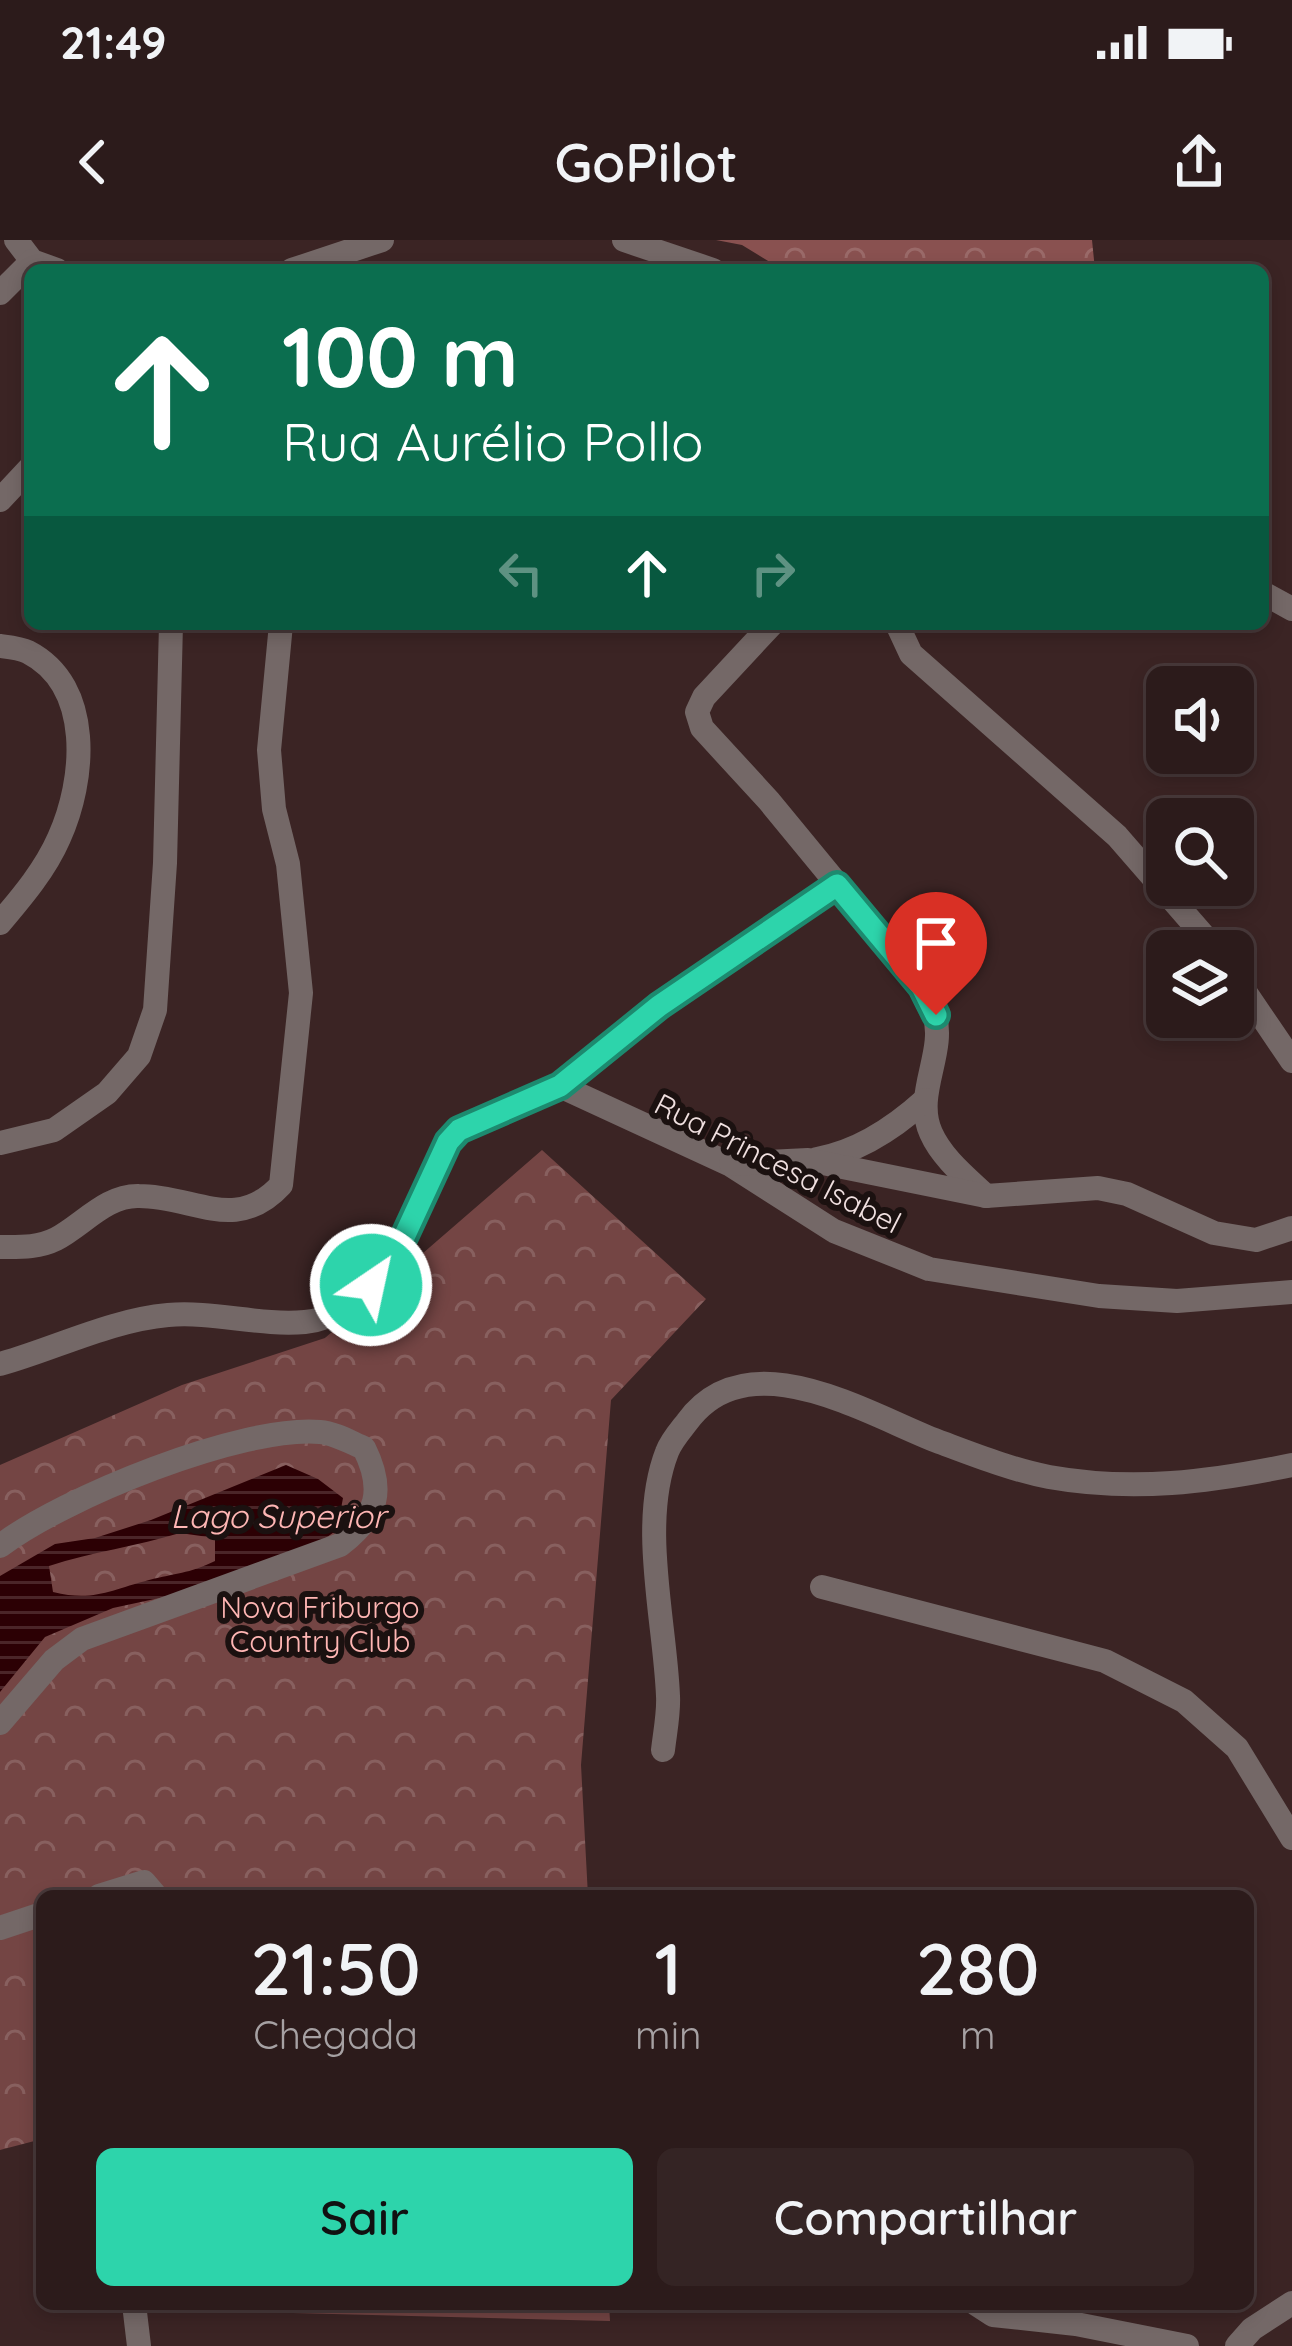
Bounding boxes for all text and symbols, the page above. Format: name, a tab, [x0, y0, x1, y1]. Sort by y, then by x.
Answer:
text: 21:49	[60, 14, 167, 70]
text: GoPilot	[554, 128, 738, 196]
icon: back	[60, 129, 126, 195]
icon: share	[1166, 129, 1232, 195]
text: 100 m	[282, 303, 519, 408]
icon: ahead	[84, 312, 240, 468]
text: Rua Aurélio Pollo	[282, 407, 704, 475]
icon: left	[488, 540, 554, 606]
icon: ahead	[614, 540, 680, 606]
icon: right	[740, 540, 806, 606]
map controls	[1146, 666, 1254, 1038]
button: sound	[1146, 666, 1254, 774]
button: search	[1146, 798, 1254, 906]
pin	[885, 892, 987, 1015]
icon: arrive	[903, 910, 969, 976]
button: layers	[1146, 930, 1254, 1038]
street label: Rua Princesa Isabel	[648, 1084, 908, 1242]
position arrow	[308, 1222, 434, 1348]
water label: Lago Superior	[171, 1495, 390, 1536]
park label: Nova Friburgo Country Club	[220, 1588, 420, 1660]
text: 21:50	[250, 1923, 421, 2013]
text: 1	[655, 1923, 682, 2013]
text: 280	[916, 1923, 1040, 2013]
text: Chegada	[253, 2010, 418, 2059]
text: min	[635, 2010, 702, 2059]
text: m	[960, 2010, 996, 2059]
button: Sair	[96, 2148, 633, 2286]
button: Compartilhar	[657, 2148, 1194, 2286]

